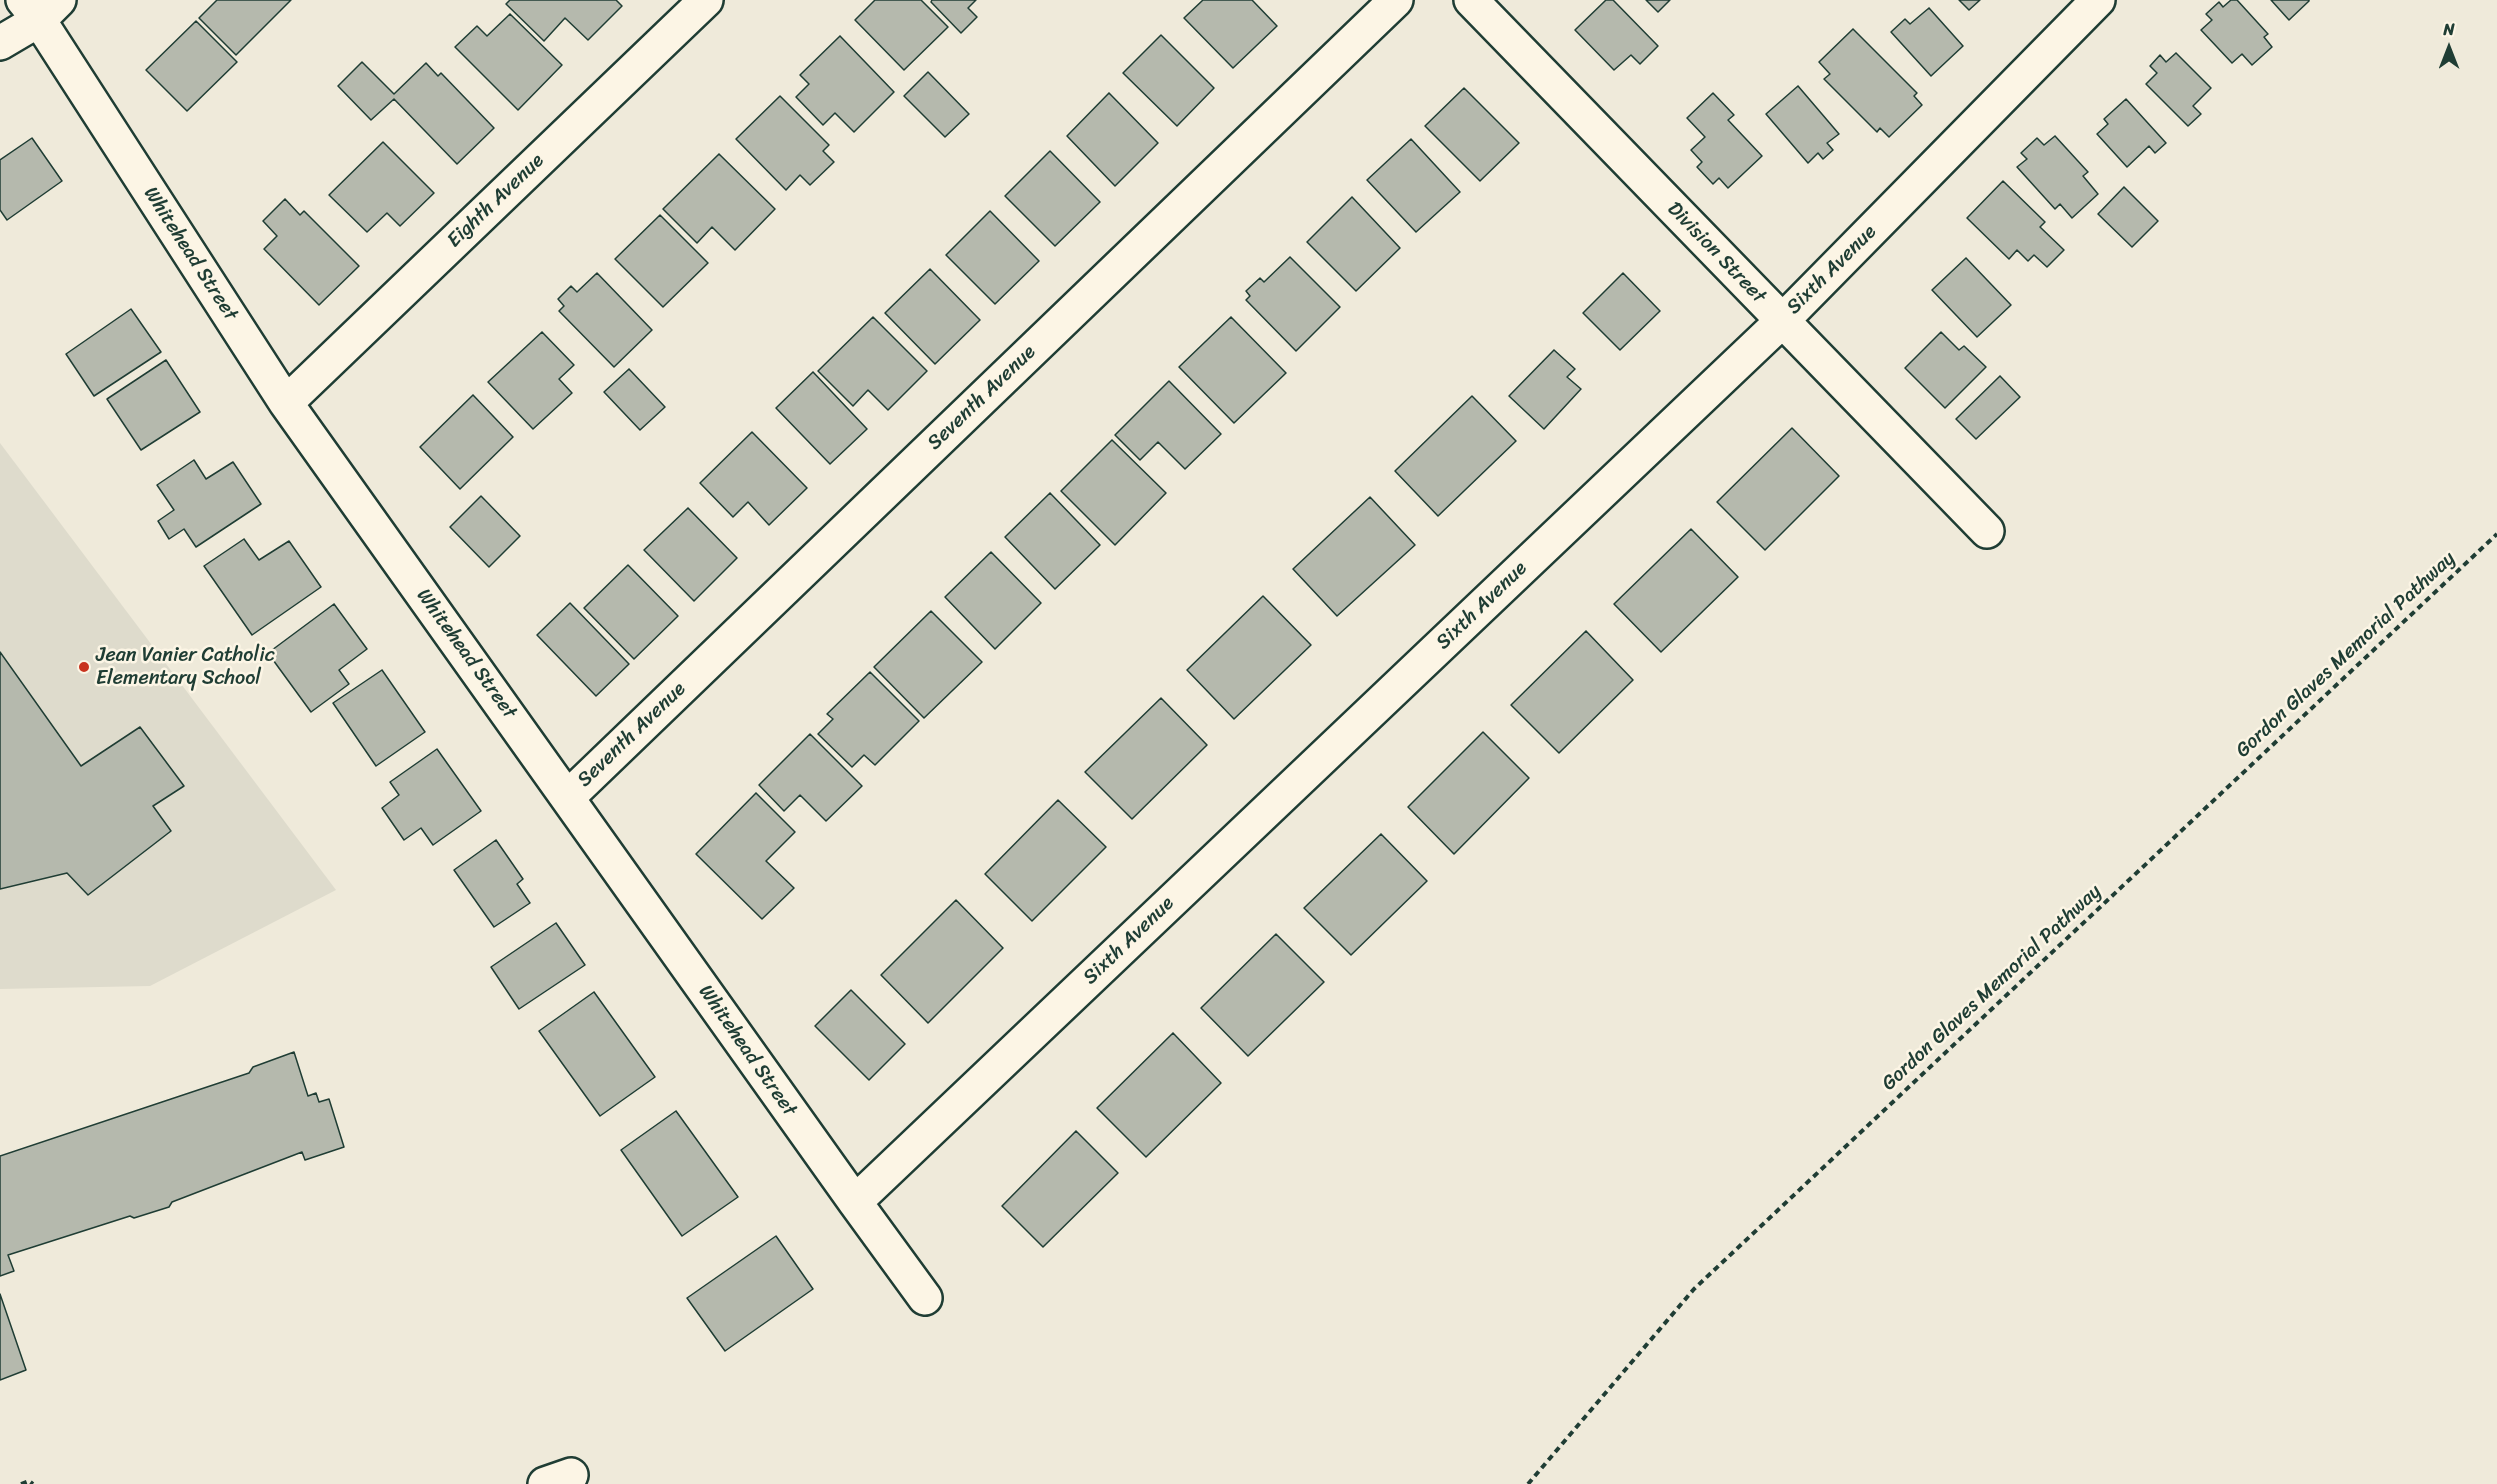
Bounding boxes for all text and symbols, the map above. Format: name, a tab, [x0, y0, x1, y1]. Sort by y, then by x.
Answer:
text: N	[2443, 15, 2455, 44]
north arrow	[2419, 18, 2479, 78]
street label: Eighth Avenue	[443, 149, 549, 253]
street label: Whitehead Street	[138, 183, 242, 325]
street label: Division Street	[1662, 197, 1770, 309]
street label: Sixth Avenue	[1782, 220, 1882, 320]
street label: Seventh Avenue	[923, 340, 1041, 456]
street label: Gordon Glaves Memorial Pathway	[2231, 547, 2461, 763]
street label: Sixth Avenue	[1432, 557, 1532, 655]
street label: Whitehead Street	[411, 584, 521, 724]
place label: Jean Vanier Catholic Elementary School	[96, 644, 275, 691]
marker: Jean Vanier Catholic Elementary School	[77, 660, 91, 674]
street label: Seventh Avenue	[573, 677, 691, 793]
street label: Gordon Glaves Memorial Pathway	[1877, 880, 2107, 1096]
street label: Sixth Avenue	[1079, 892, 1179, 990]
street label: Whitehead Street	[693, 981, 801, 1121]

